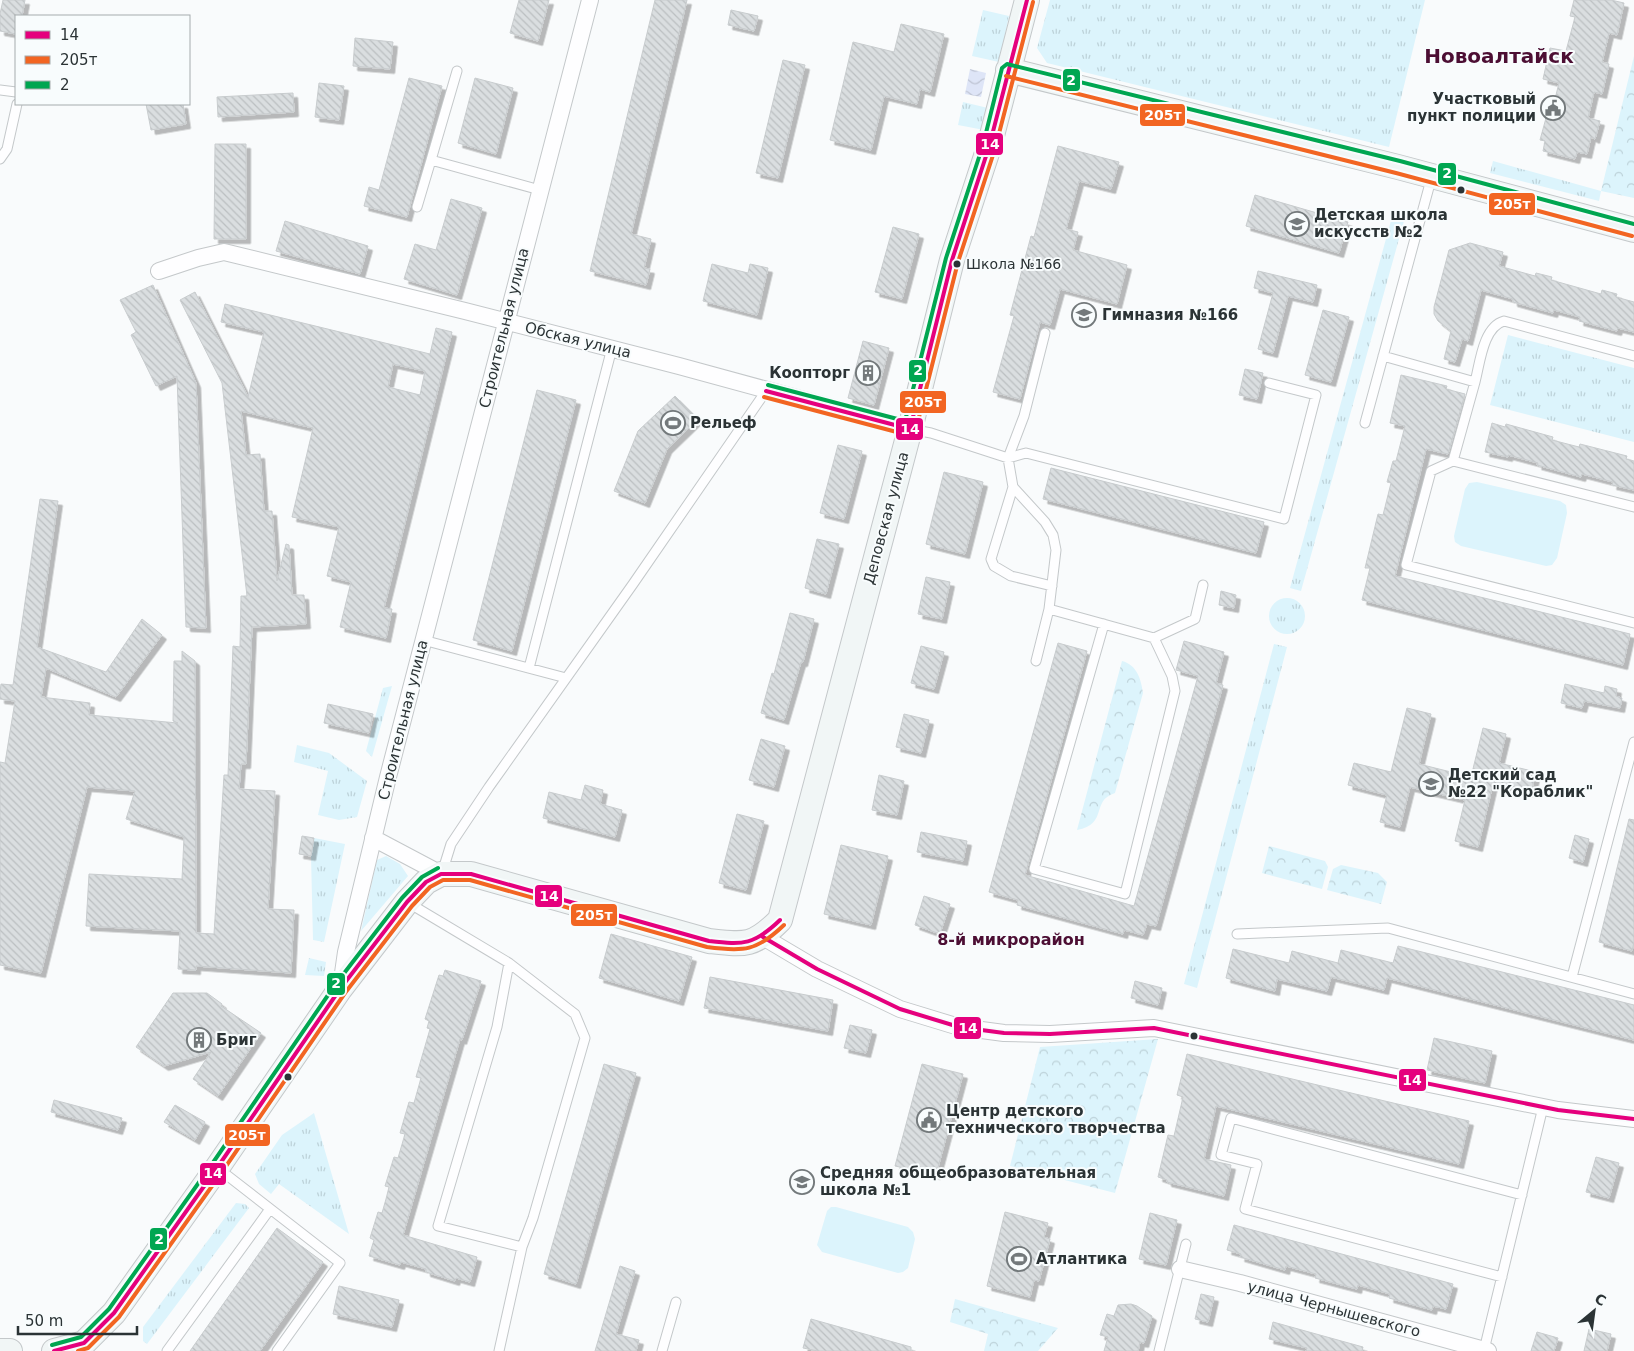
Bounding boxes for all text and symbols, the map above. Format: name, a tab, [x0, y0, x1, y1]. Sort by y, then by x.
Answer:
legend	[15, 15, 190, 105]
text: 14	[60, 26, 79, 44]
district label: Новоалтайск	[1424, 44, 1574, 68]
text: 205т	[60, 51, 98, 69]
line badge: 2	[1062, 68, 1081, 92]
text: 2	[1066, 72, 1076, 88]
text: 2	[60, 76, 70, 94]
place label: Участковый пункт полиции	[1407, 90, 1536, 125]
public building icon: Участковый пункт полиции	[1540, 95, 1566, 121]
line badge: 205т	[1139, 103, 1186, 127]
text: 205т	[1144, 107, 1183, 123]
line badge: 14	[975, 132, 1004, 156]
text: 14	[980, 136, 1000, 152]
line badge: 2	[1437, 162, 1457, 186]
text: 2	[1442, 165, 1452, 181]
unlabelled marker	[1456, 185, 1466, 195]
line badge: 205т	[1488, 192, 1536, 216]
text: 205т	[1493, 196, 1532, 212]
place label: Детская школа искусств №2	[1314, 206, 1448, 241]
school or university icon: Детская школа искусств №2	[1284, 211, 1310, 237]
street label: Строительная улица	[475, 246, 533, 410]
place label: Школа №166	[966, 256, 1061, 272]
marker: Школа №166	[952, 259, 962, 269]
school or university icon: Гимназия №166	[1071, 302, 1097, 328]
place label: Гимназия №166	[1102, 306, 1238, 324]
street label: Обская улица	[523, 318, 633, 362]
line badge: 2	[908, 359, 927, 383]
building icon: Коопторг	[855, 360, 881, 386]
text: 2	[913, 362, 923, 378]
place label: Коопторг	[769, 364, 850, 382]
line badge: 205т	[899, 390, 947, 414]
text: 205т	[904, 394, 943, 410]
sports icon: Рельеф	[660, 410, 686, 436]
place label: Рельеф	[690, 414, 757, 432]
line badge: 14	[895, 417, 924, 441]
text: 14	[900, 421, 920, 437]
street label: Деповская улица	[860, 450, 912, 586]
street label: Строительная улица	[374, 638, 432, 802]
place label: Детский сад №22 "Кораблик"	[1448, 766, 1593, 801]
school or university icon: Детский сад №22 "Кораблик"	[1418, 771, 1444, 797]
line badge: 14	[534, 884, 563, 908]
text: 14	[539, 888, 559, 904]
line badge: 205т	[570, 903, 618, 927]
text: 205т	[575, 907, 614, 923]
district label: 8-й микрорайон	[937, 930, 1085, 949]
line badge: 2	[326, 972, 346, 996]
text: 2	[331, 975, 341, 991]
line badge: 14	[953, 1016, 982, 1040]
text: 14	[958, 1020, 978, 1036]
building icon: Бриг	[186, 1027, 212, 1053]
place label: Бриг	[216, 1031, 257, 1049]
unlabelled marker	[1189, 1031, 1199, 1041]
line badge: 14	[1398, 1068, 1427, 1092]
unlabelled marker	[283, 1072, 293, 1082]
text: 14	[1402, 1072, 1422, 1088]
place label: Центр детского технического творчества	[946, 1102, 1166, 1137]
public building icon: Центр детского технического творчества	[916, 1107, 942, 1133]
line badge: 205т	[224, 1123, 271, 1147]
text: 205т	[228, 1127, 267, 1143]
line badge: 14	[199, 1162, 227, 1186]
place label: Средняя общеобразовательная школа №1	[820, 1164, 1096, 1199]
text: 14	[203, 1165, 223, 1181]
school or university icon: Средняя общеобразовательная школа №1	[789, 1169, 815, 1195]
line badge: 2	[149, 1227, 168, 1251]
text: 2	[154, 1231, 164, 1247]
sports icon: Атлантика	[1006, 1246, 1032, 1272]
place label: Атлантика	[1036, 1250, 1127, 1268]
street label: улица Чернышевского	[1246, 1277, 1422, 1341]
north arrow	[1569, 1286, 1619, 1336]
text: С	[1592, 1290, 1609, 1309]
scale bar	[18, 1304, 136, 1336]
text: 50 m	[25, 1312, 63, 1330]

